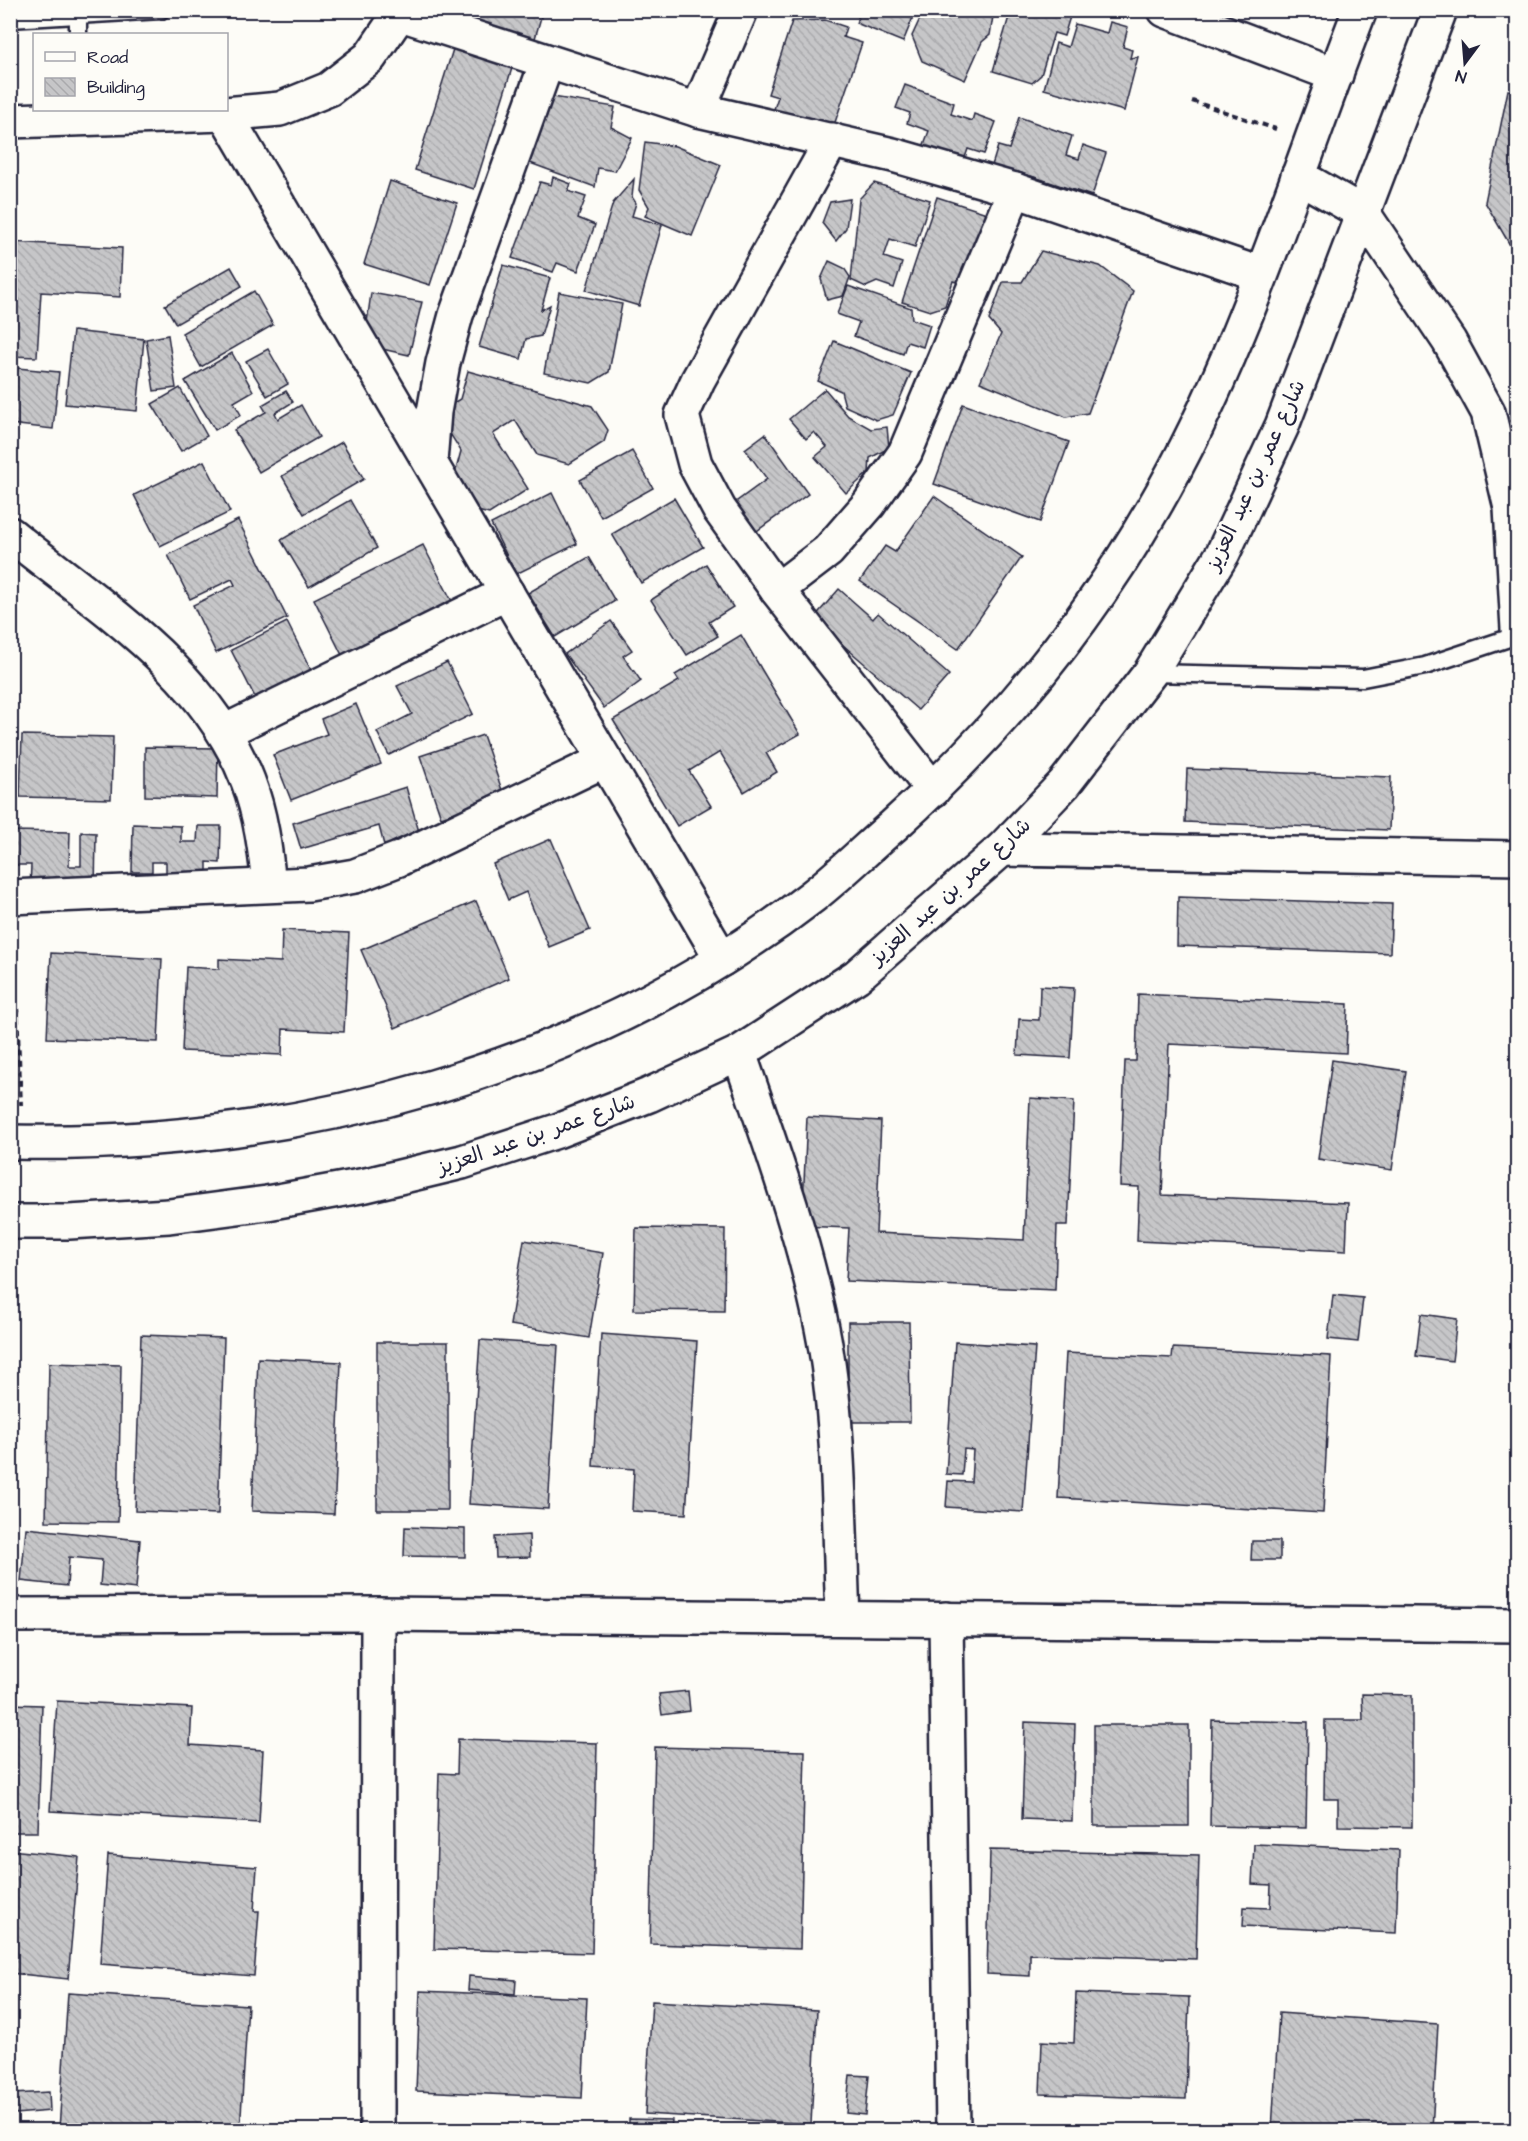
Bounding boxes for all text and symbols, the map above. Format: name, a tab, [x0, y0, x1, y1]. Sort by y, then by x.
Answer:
legend	[33, 33, 228, 111]
north arrow	[1435, 33, 1495, 93]
text: Road	[87, 45, 128, 70]
text: N	[1453, 65, 1469, 88]
text: Building	[87, 75, 145, 101]
street label: شارع عمر بن عبد العزيز	[1198, 375, 1312, 577]
street label: شارع عمر بن عبد العزيز	[862, 811, 1037, 973]
street label: شارع عمر بن عبد العزيز	[431, 1087, 639, 1183]

